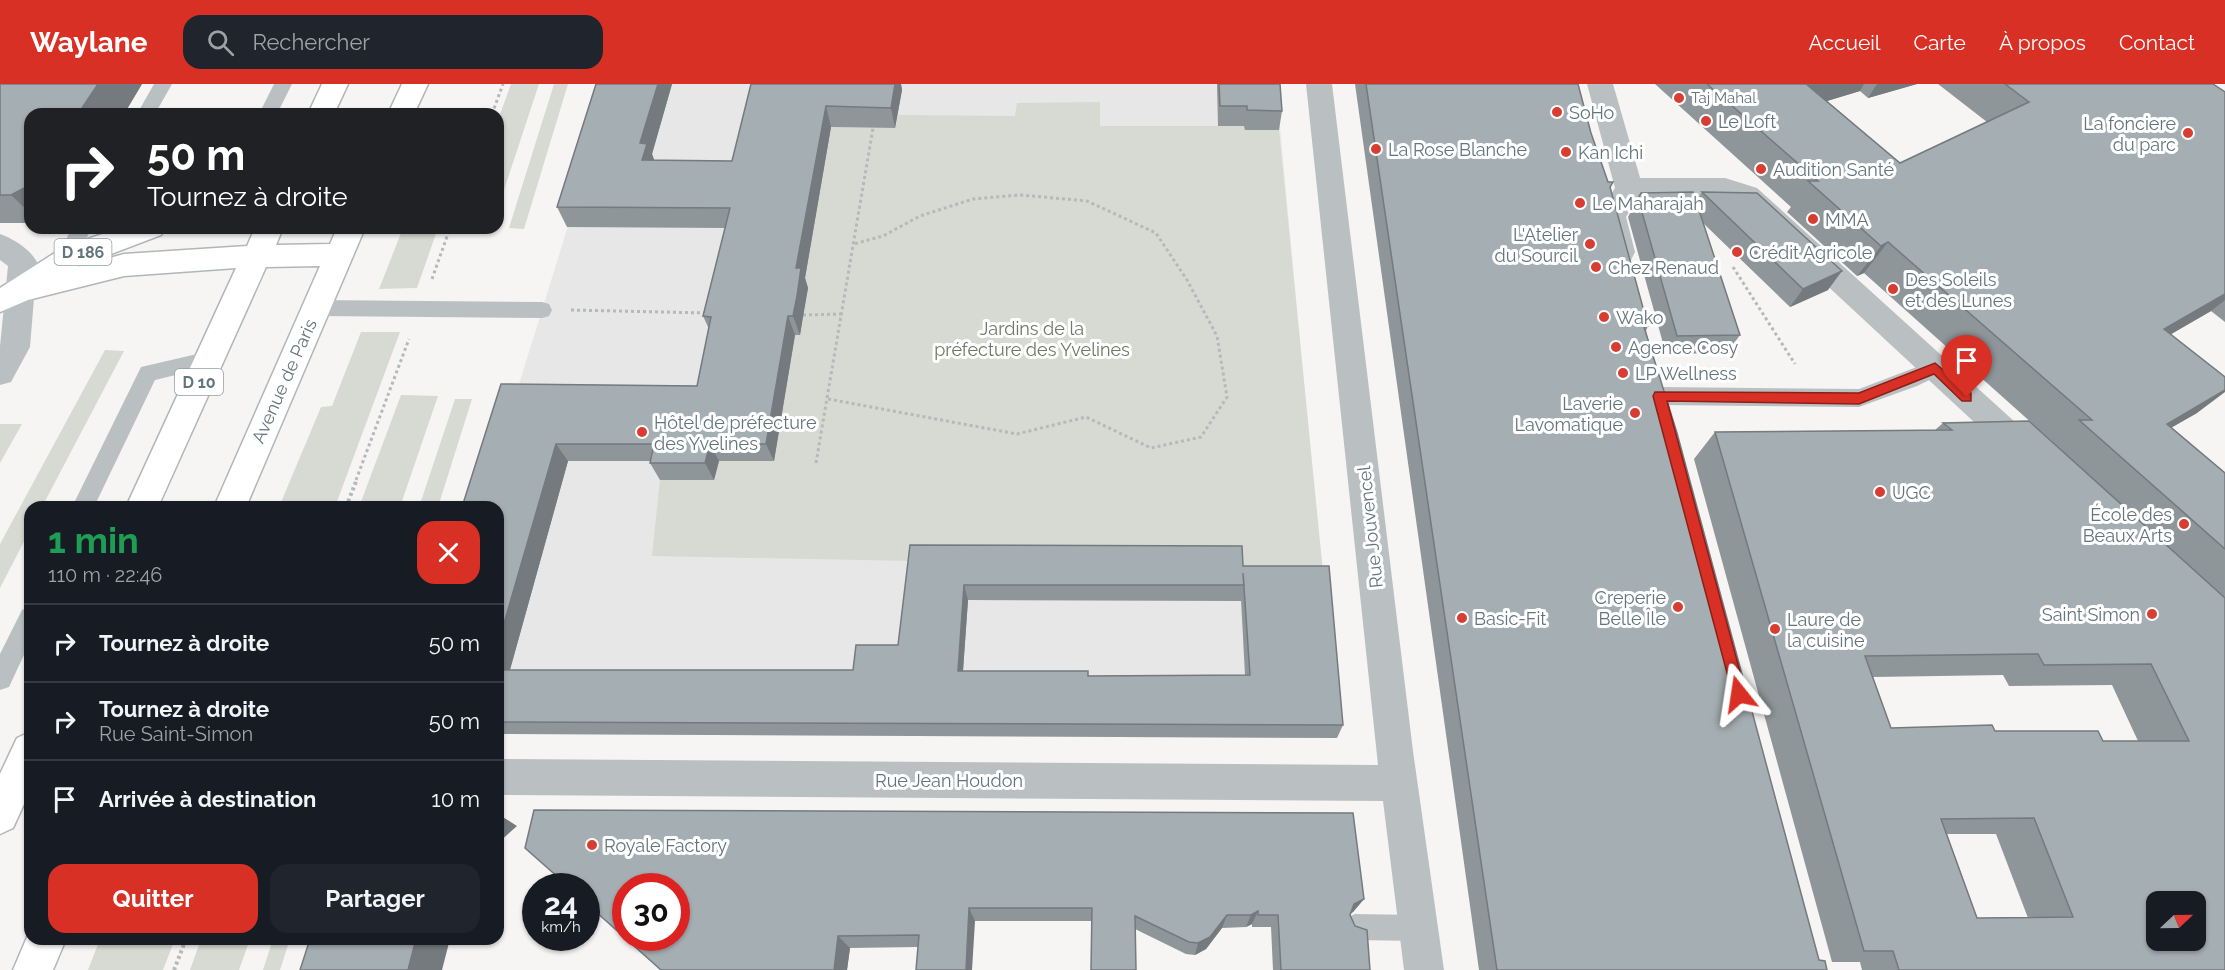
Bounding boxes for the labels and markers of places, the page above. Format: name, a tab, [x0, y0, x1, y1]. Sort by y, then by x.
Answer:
place label: Taj Mahal	[1691, 89, 1757, 107]
marker: Taj Mahal	[1672, 91, 1686, 105]
place label: SoHo	[1569, 102, 1615, 123]
marker: SoHo	[1550, 105, 1564, 119]
place label: Le Loft	[1718, 111, 1776, 132]
place label: La fonciere du parc	[2083, 113, 2176, 155]
marker: Le Loft	[1699, 114, 1713, 128]
marker: La fonciere du parc	[2181, 126, 2195, 140]
place label: La Rose Blanche	[1388, 139, 1527, 160]
marker: La Rose Blanche	[1369, 142, 1383, 156]
place label: Kan Ichi	[1578, 142, 1643, 163]
marker: Kan Ichi	[1559, 145, 1573, 159]
place label: Audition Santé	[1773, 159, 1895, 180]
marker: Audition Santé	[1754, 162, 1768, 176]
place label: Le Maharajah	[1592, 193, 1704, 214]
marker: Le Maharajah	[1573, 196, 1587, 210]
place label: MMA	[1825, 209, 1869, 230]
marker: MMA	[1806, 212, 1820, 226]
place label: L'Atelier du Sourcil	[1494, 224, 1579, 266]
marker: L'Atelier du Sourcil	[1583, 237, 1597, 251]
place label: Crédit Agricole	[1749, 242, 1873, 263]
marker: Crédit Agricole	[1730, 245, 1744, 259]
place label: Chez Renaud	[1608, 257, 1719, 278]
marker: Chez Renaud	[1589, 260, 1603, 274]
place label: Des Soleils et des Lunes	[1905, 269, 2012, 311]
marker: Des Soleils et des Lunes	[1886, 282, 1900, 296]
place label: Wako	[1616, 307, 1664, 328]
marker: Wako	[1597, 310, 1611, 324]
pin	[1941, 335, 1992, 397]
place label: Agence Cosy	[1628, 337, 1739, 358]
marker: Agence Cosy	[1609, 340, 1623, 354]
place label: LP Wellness	[1635, 363, 1737, 384]
marker: LP Wellness	[1616, 366, 1630, 380]
place label: Laverie Lavomatique	[1514, 393, 1623, 435]
marker: Laverie Lavomatique	[1628, 406, 1642, 420]
place label: Hôtel de préfecture des Yvelines	[654, 412, 817, 454]
marker: Hôtel de préfecture des Yvelines	[635, 425, 649, 439]
place label: UGC	[1892, 482, 1931, 503]
marker: UGC	[1873, 485, 1887, 499]
place label: École des Beaux Arts	[2083, 503, 2172, 546]
marker: École des Beaux Arts	[2177, 517, 2191, 531]
place label: Creperie Belle Île	[1595, 587, 1666, 629]
marker: Creperie Belle Île	[1671, 600, 1685, 614]
place label: Saint Simon	[2042, 604, 2140, 625]
marker: Saint Simon	[2145, 607, 2159, 621]
place label: Basic-Fit	[1474, 608, 1546, 629]
place label: Laure de la cuisine	[1787, 609, 1865, 651]
marker: Basic-Fit	[1455, 611, 1469, 625]
marker: Laure de la cuisine	[1768, 622, 1782, 636]
place label: Royale Factory	[604, 835, 727, 856]
marker: Royale Factory	[585, 838, 599, 852]

